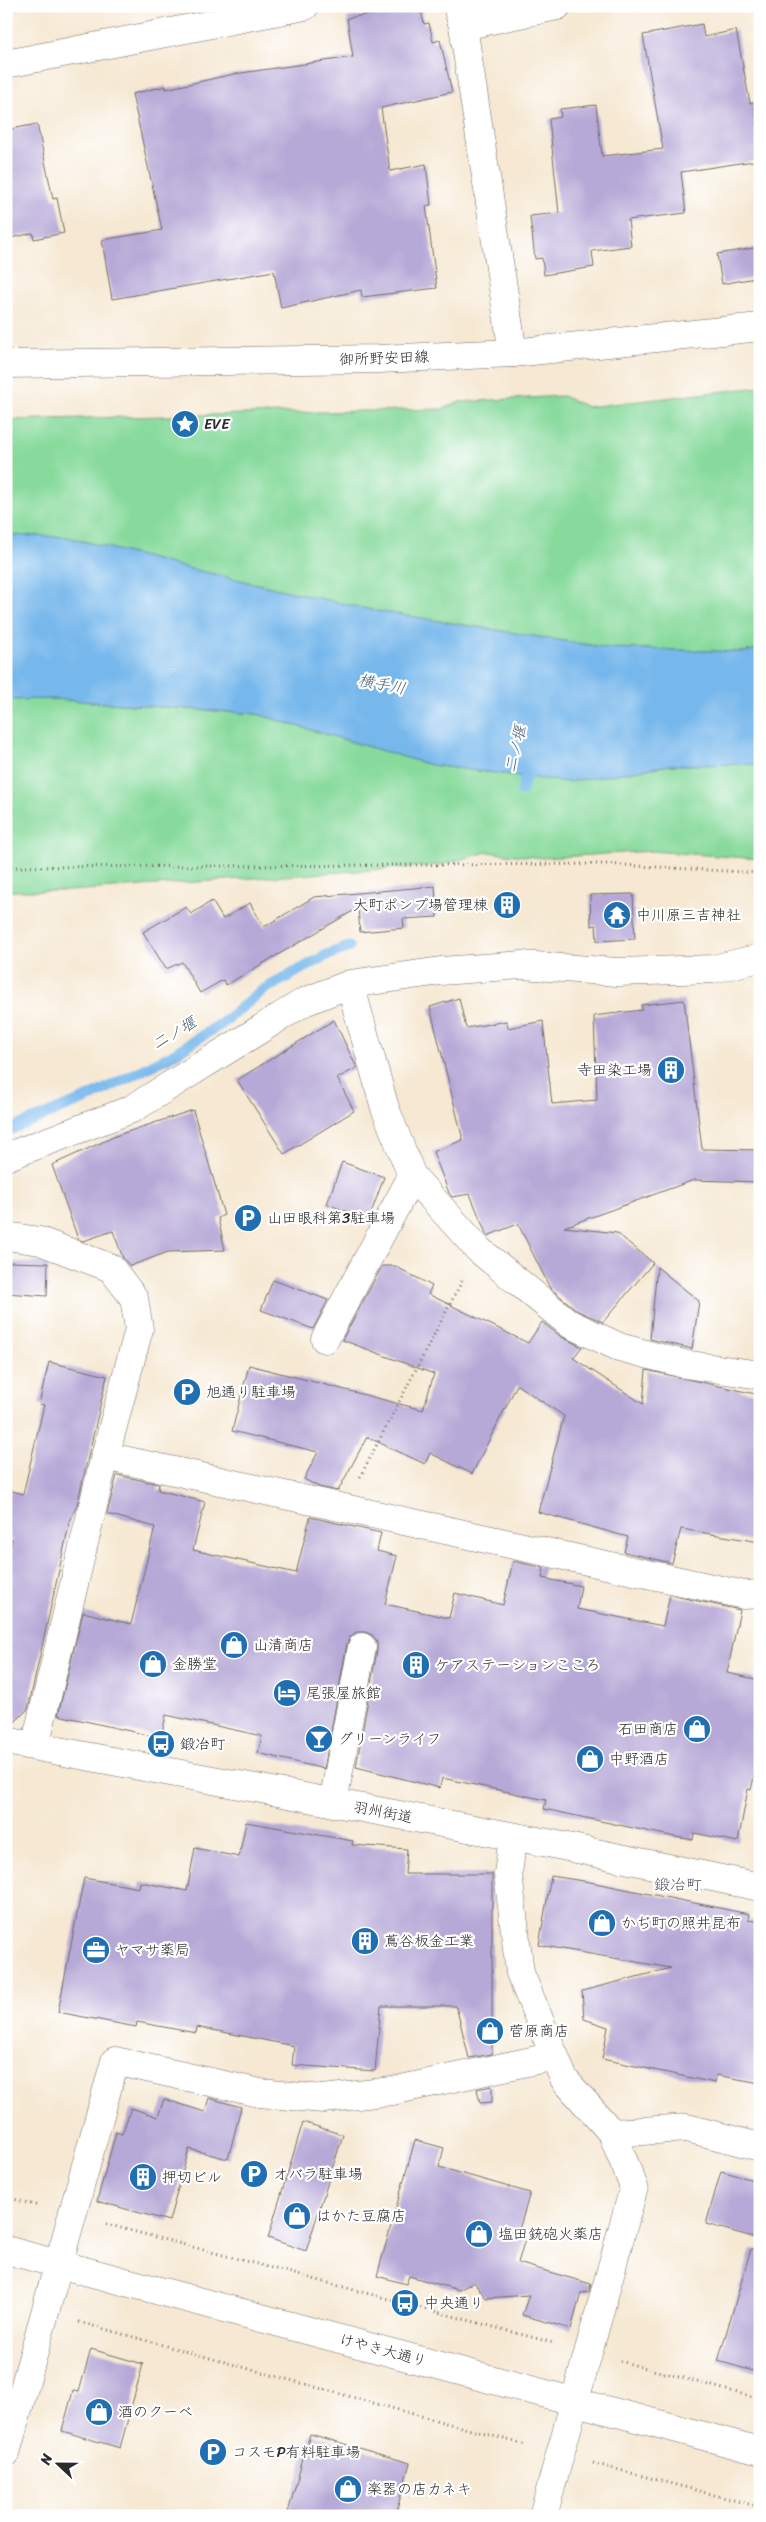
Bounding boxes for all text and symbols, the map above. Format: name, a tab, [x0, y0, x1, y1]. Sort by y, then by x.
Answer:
street label: 御所野安田線	[339, 343, 429, 373]
place icon: EVE	[170, 409, 200, 439]
place label: EVE	[204, 411, 231, 437]
water label: 横手川	[356, 665, 408, 703]
water label: 二ノ堰	[495, 720, 535, 776]
building icon: 大町ポンプ場管理棟	[492, 890, 522, 920]
place label: 大町ポンプ場管理棟	[353, 892, 488, 918]
temple icon: 中川原三吉神社	[602, 900, 632, 930]
place label: 中川原三吉神社	[636, 902, 741, 928]
water label: 二ノ堰	[146, 1007, 204, 1058]
building icon: 寺田染工場	[656, 1055, 686, 1085]
place label: 寺田染工場	[577, 1057, 652, 1083]
parking icon: 山田眼科第3駐車場	[233, 1203, 263, 1233]
place label: 山田眼科第3駐車場	[267, 1205, 395, 1231]
parking icon: 旭通り駐車場	[172, 1377, 202, 1407]
place label: 旭通り駐車場	[206, 1379, 296, 1405]
shop icon: 山清商店	[219, 1630, 249, 1660]
place label: 山清商店	[253, 1632, 313, 1658]
shop icon: 金勝堂	[138, 1649, 168, 1679]
building icon: ケアステーションこころ	[401, 1650, 431, 1680]
place label: 金勝堂	[172, 1651, 217, 1677]
place label: ケアステーションこころ	[435, 1652, 601, 1678]
hotel icon: 尾張屋旅館	[272, 1678, 302, 1708]
place label: 尾張屋旅館	[306, 1680, 381, 1706]
shop icon: 石田商店	[682, 1714, 712, 1744]
place label: 石田商店	[618, 1716, 678, 1742]
bar icon: グリーンライフ	[304, 1724, 334, 1754]
place label: グリーンライフ	[338, 1726, 442, 1752]
bus stop icon: 鍛冶町	[146, 1729, 176, 1759]
place label: 鍛冶町	[180, 1731, 226, 1757]
shop icon: 中野酒店	[575, 1744, 605, 1774]
place label: 中野酒店	[609, 1746, 669, 1772]
street label: 羽州街道	[351, 1794, 415, 1830]
district label: 鍛冶町	[654, 1870, 702, 1899]
shop icon: かぢ町の照井昆布	[587, 1908, 617, 1938]
place label: かぢ町の照井昆布	[621, 1910, 741, 1936]
building icon: 蔦谷板金工業	[350, 1926, 380, 1956]
place label: 蔦谷板金工業	[384, 1928, 474, 1954]
office icon: ヤマサ薬局	[81, 1935, 111, 1965]
place label: ヤマサ薬局	[115, 1937, 190, 1963]
shop icon: 菅原商店	[475, 2016, 505, 2046]
place label: 菅原商店	[509, 2018, 569, 2044]
parking icon: オバラ駐車場	[239, 2159, 269, 2189]
place label: オバラ駐車場	[273, 2161, 363, 2187]
building icon: 押切ビル	[128, 2162, 158, 2192]
place label: 押切ビル	[162, 2164, 222, 2190]
shop icon: はかた豆腐店	[282, 2201, 312, 2231]
place label: はかた豆腐店	[316, 2203, 406, 2229]
shop icon: 塩田銃砲火薬店	[464, 2219, 494, 2249]
place label: 塩田銃砲火薬店	[498, 2221, 603, 2247]
bus stop icon: 中央通り	[390, 2288, 420, 2318]
place label: 中央通り	[424, 2290, 484, 2316]
street label: けやき大通り	[336, 2326, 430, 2374]
shop icon: 酒のクーベ	[84, 2397, 114, 2427]
place label: 酒のクーベ	[118, 2399, 193, 2425]
parking icon: コスモP有料駐車場	[198, 2437, 228, 2467]
place label: コスモP有料駐車場	[232, 2439, 361, 2465]
north arrow	[32, 2440, 82, 2490]
text: N	[33, 2450, 60, 2469]
shop icon: 楽器の店カネキ	[333, 2474, 363, 2504]
place label: 楽器の店カネキ	[367, 2476, 472, 2502]

